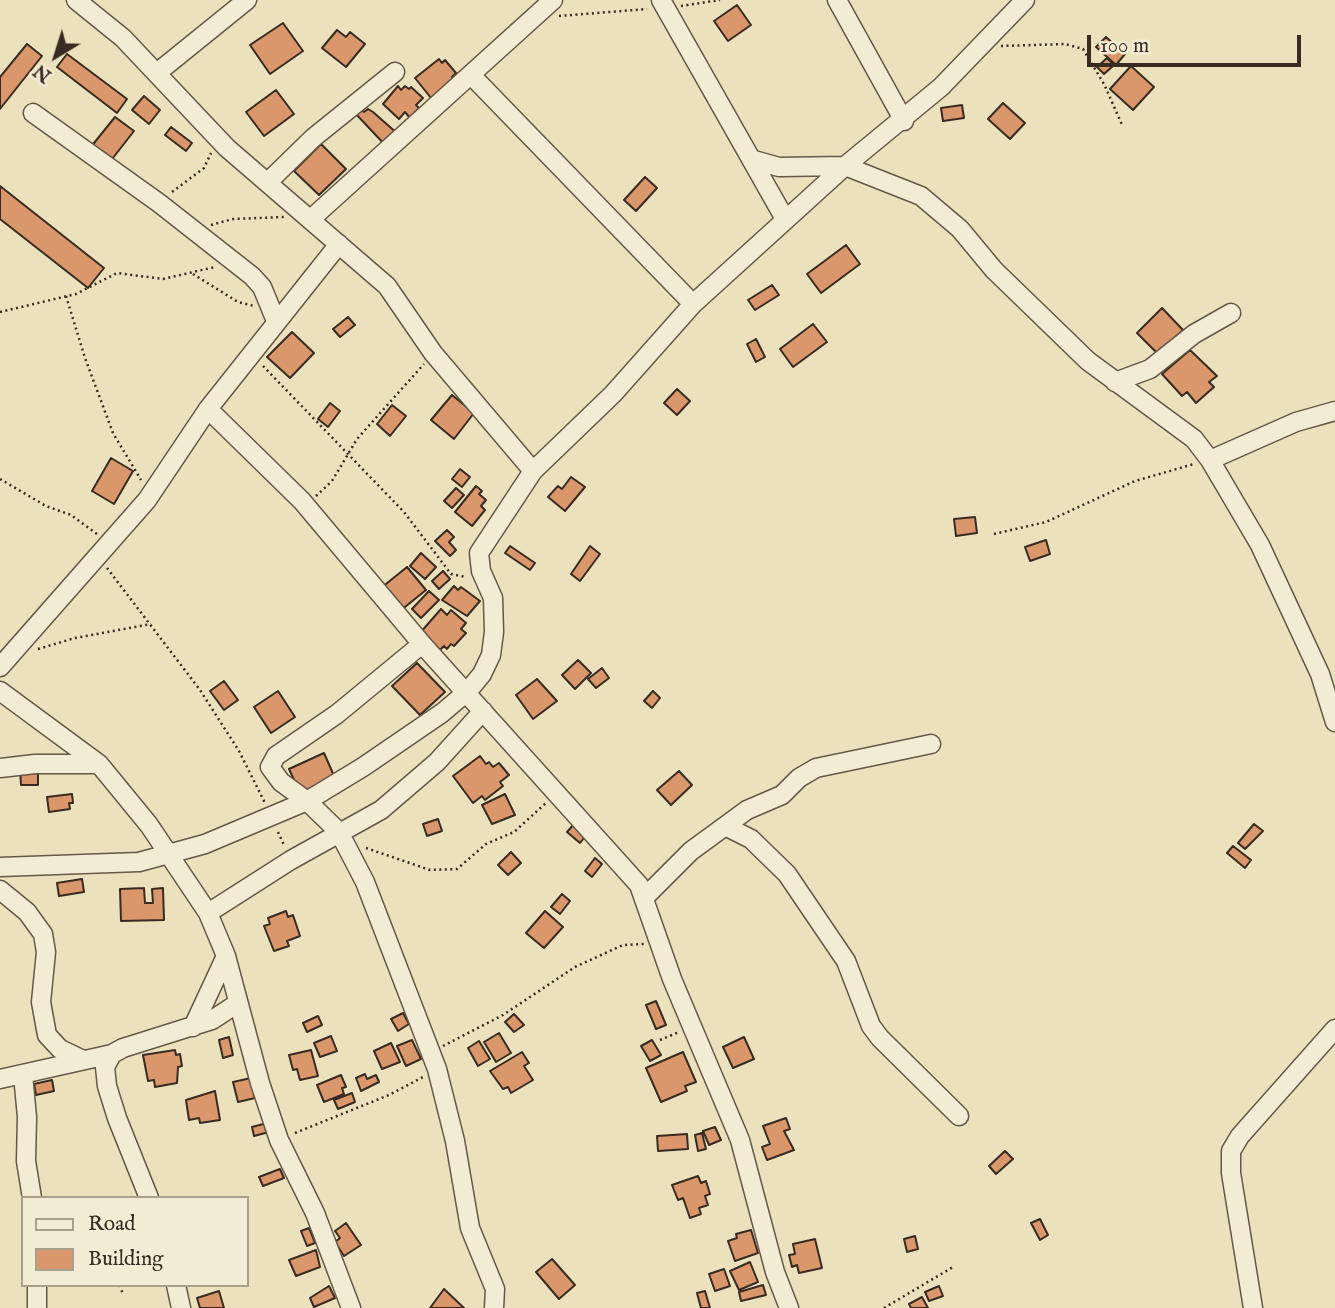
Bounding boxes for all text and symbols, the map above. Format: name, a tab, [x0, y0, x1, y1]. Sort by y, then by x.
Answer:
north arrow	[21, 21, 91, 91]
scale bar	[1090, 21, 1304, 65]
text: 100 m	[1100, 33, 1149, 60]
text: N	[29, 58, 57, 87]
legend	[21, 1196, 248, 1287]
text: Road	[88, 1211, 135, 1238]
text: Building	[88, 1246, 163, 1273]

